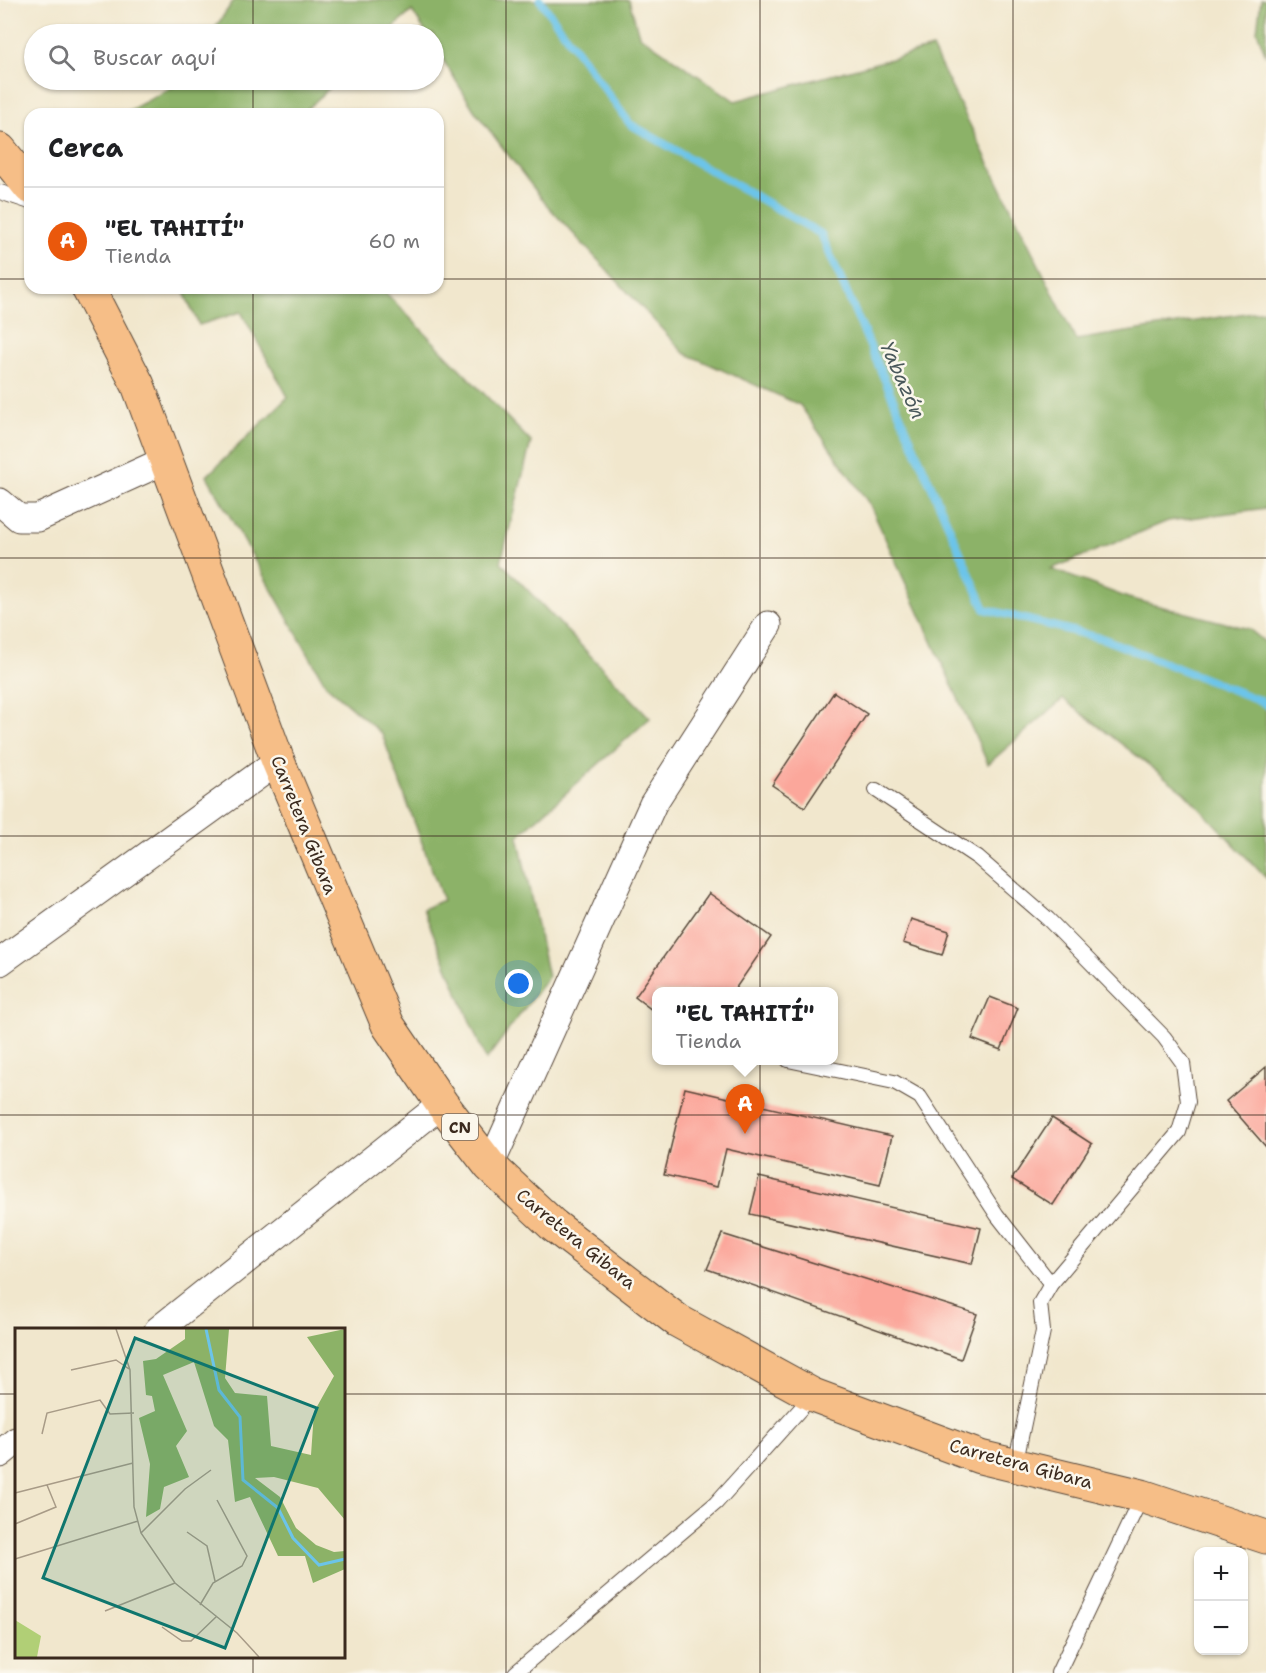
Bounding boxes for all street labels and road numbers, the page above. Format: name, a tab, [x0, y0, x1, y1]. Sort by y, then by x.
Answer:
street label: Carretera Gibara	[265, 752, 343, 898]
road number: CN	[442, 1114, 478, 1140]
street label: Carretera Gibara	[511, 1183, 641, 1295]
street label: Carretera Gibara	[947, 1433, 1095, 1495]

